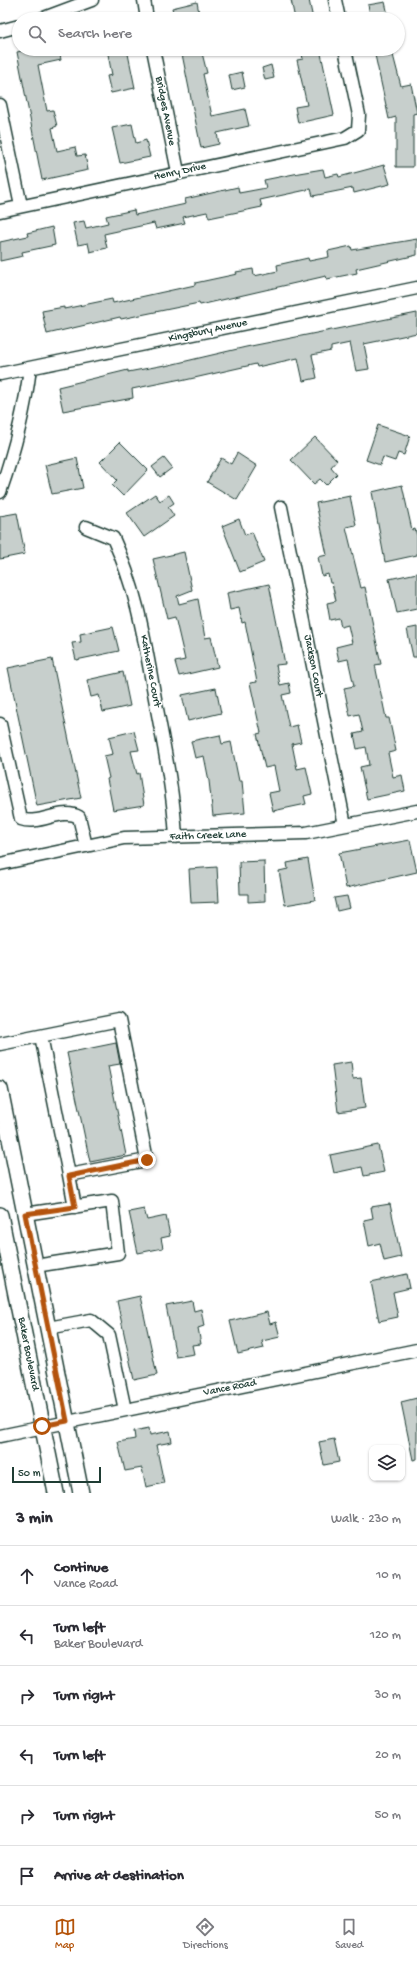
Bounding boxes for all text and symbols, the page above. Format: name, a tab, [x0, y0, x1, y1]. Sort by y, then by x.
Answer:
search box	[12, 12, 405, 56]
icon: search	[26, 23, 48, 45]
text: Search here	[58, 25, 132, 43]
street label: Bridges Avenue	[152, 75, 178, 147]
street label: Henry Drive	[153, 161, 208, 183]
street label: Kingsbury Avenue	[168, 317, 249, 345]
street label: Katherine Court	[137, 634, 163, 710]
street label: Jackson Court	[301, 634, 325, 700]
street label: Faith Creek Lane	[168, 829, 247, 843]
route end	[138, 1151, 156, 1169]
street label: Baker Boulevard	[15, 1315, 41, 1393]
street label: Vance Road	[202, 1377, 259, 1399]
route start	[33, 1417, 51, 1435]
map controls	[369, 1445, 405, 1481]
button: layers	[369, 1445, 405, 1481]
scale bar	[12, 1465, 101, 1484]
text: 50 m	[18, 1468, 40, 1480]
text: 3 min	[16, 1509, 53, 1529]
text: Walk · 230 m	[331, 1512, 401, 1527]
text: Continue	[54, 1559, 108, 1577]
icon: ahead	[16, 1565, 38, 1587]
text: 10 m	[376, 1568, 401, 1583]
text: Vance Road	[54, 1577, 117, 1592]
text: Turn left	[54, 1619, 105, 1637]
icon: left	[16, 1625, 38, 1647]
text: 120 m	[370, 1628, 401, 1643]
text: Baker Boulevard	[54, 1637, 142, 1652]
icon: right	[16, 1685, 38, 1707]
text: Turn right	[54, 1687, 114, 1705]
text: 30 m	[375, 1688, 401, 1703]
icon: left	[16, 1745, 38, 1767]
text: Turn left	[54, 1747, 105, 1765]
text: 20 m	[375, 1748, 401, 1763]
icon: right	[16, 1805, 38, 1827]
text: Turn right	[54, 1807, 114, 1825]
text: 50 m	[374, 1808, 401, 1823]
icon: arrive	[16, 1865, 38, 1887]
text: Arrive at destination	[54, 1867, 184, 1885]
tab: Map	[54, 1916, 76, 1952]
tab: Directions	[183, 1916, 228, 1952]
tab: Saved	[335, 1916, 363, 1952]

